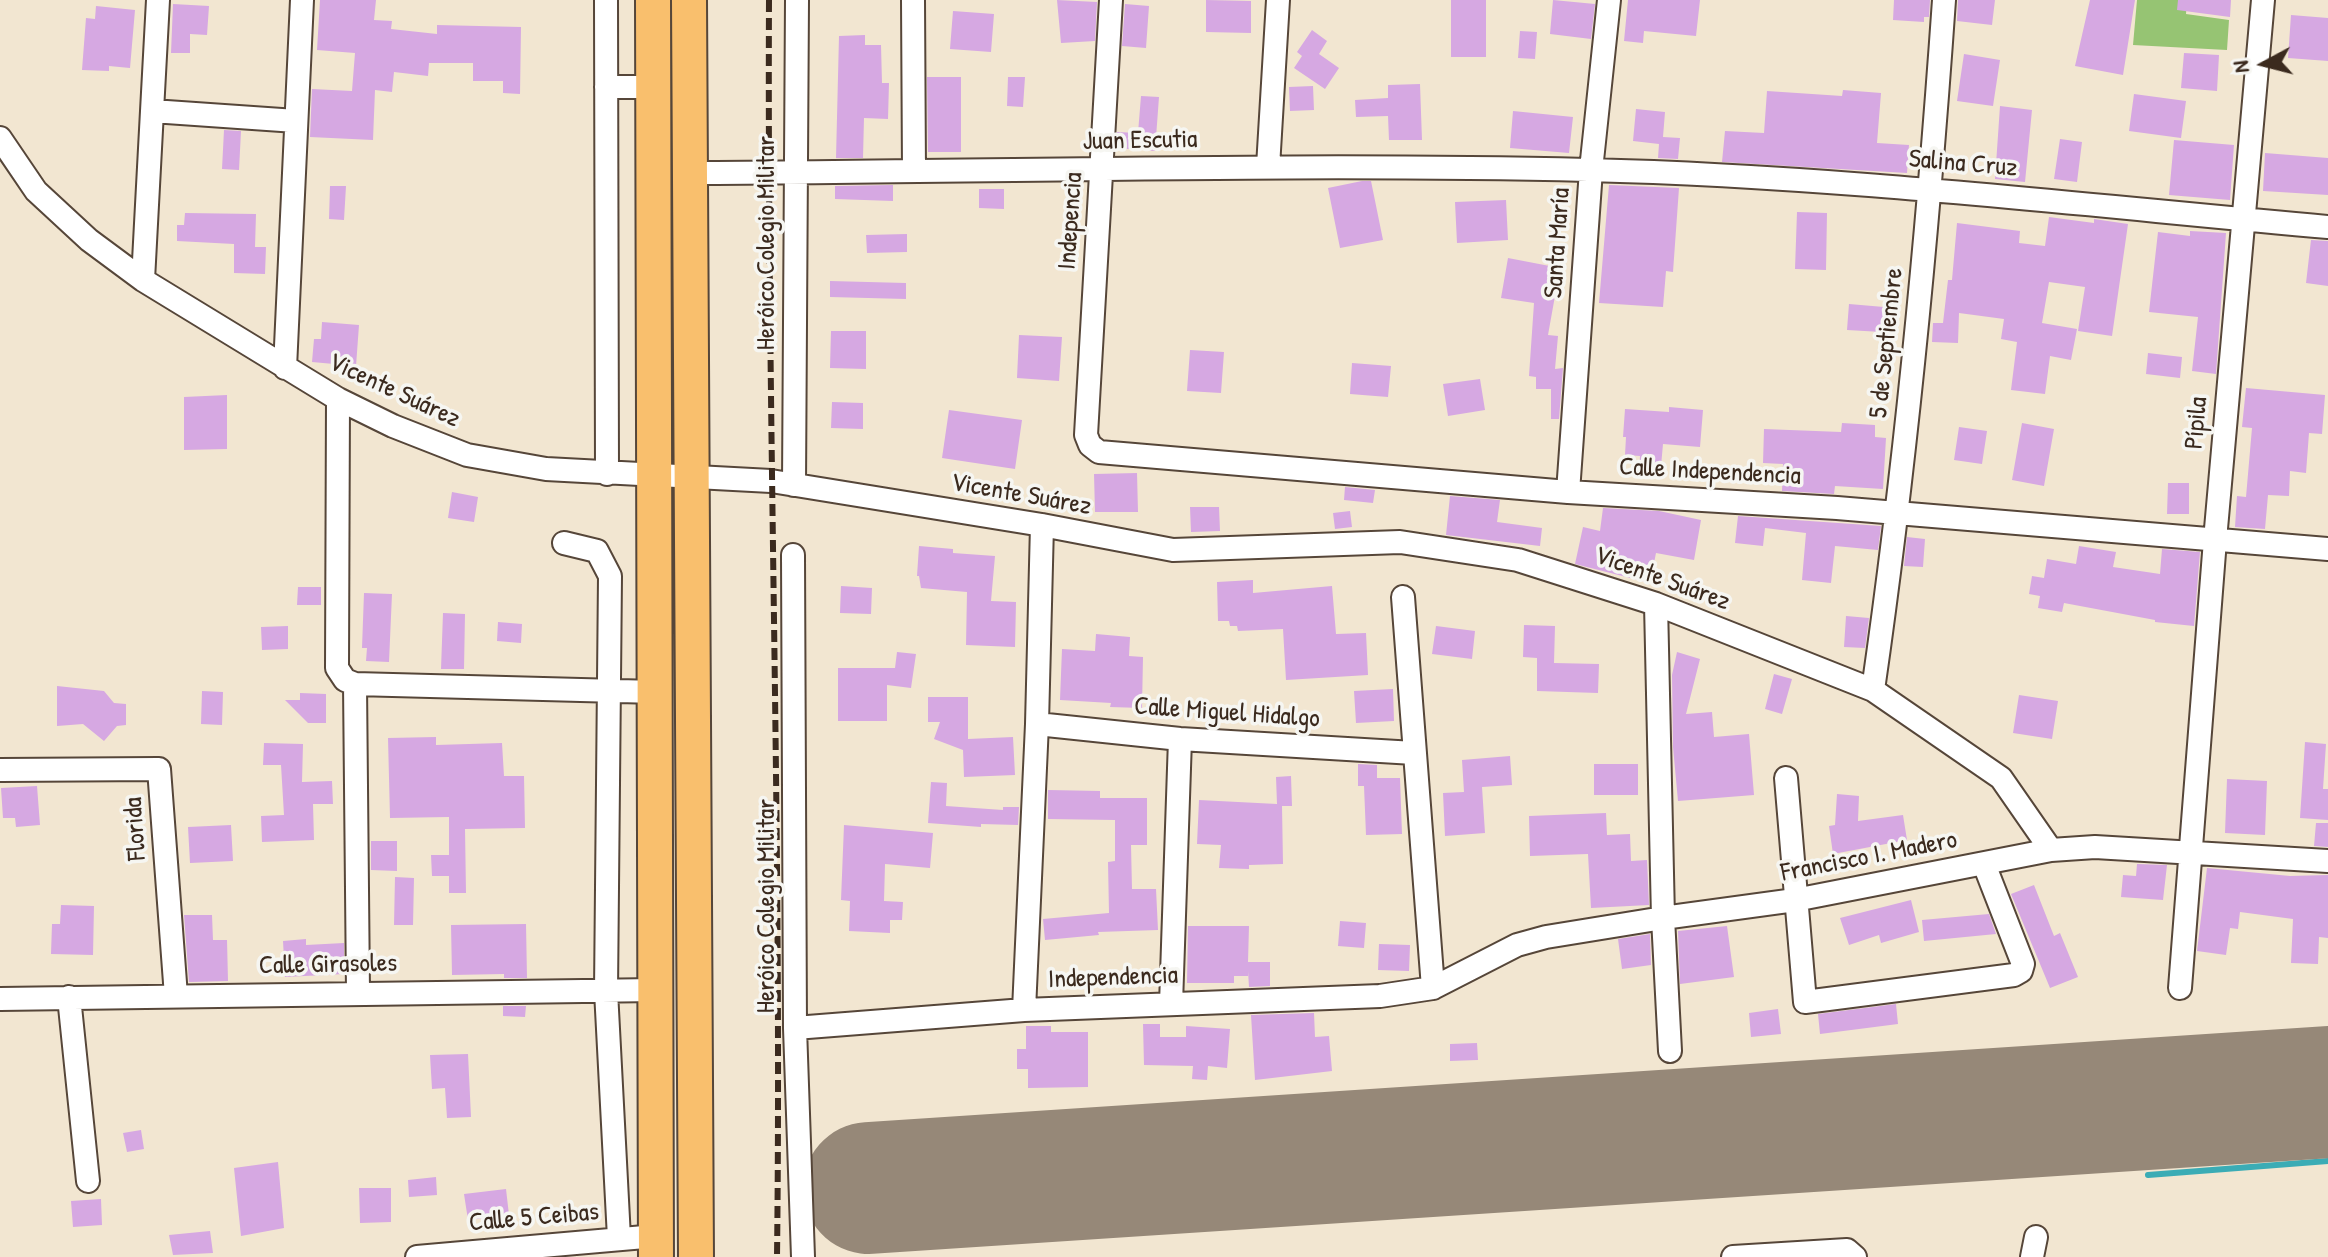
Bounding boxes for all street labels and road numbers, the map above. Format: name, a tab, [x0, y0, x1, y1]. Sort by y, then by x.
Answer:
street label: Juan Escutia	[1082, 124, 1198, 158]
street label: Heróico Colegio Militar	[751, 136, 783, 350]
street label: Salina Cruz	[1908, 144, 2018, 184]
street label: Indepencia	[1052, 171, 1090, 271]
street label: Santa María	[1539, 187, 1577, 299]
street label: 5 de Septiembre	[1864, 266, 1910, 420]
street label: Vicente Suárez	[323, 347, 465, 435]
street label: Pípila	[2179, 396, 2215, 450]
street label: Calle Independencia	[1618, 452, 1802, 492]
street label: Vicente Suárez	[948, 467, 1094, 523]
street label: Vicente Suárez	[1590, 540, 1734, 618]
street label: Calle Miguel Hidalgo	[1133, 691, 1321, 735]
street label: Florida	[118, 796, 154, 862]
street label: Heróico Colegio Militar	[751, 799, 783, 1013]
street label: Francisco I. Madero	[1778, 825, 1960, 889]
street label: Calle Girasoles	[259, 948, 397, 982]
street label: Independencia	[1048, 960, 1178, 996]
street label: Calle 5 Ceibas	[468, 1197, 600, 1239]

